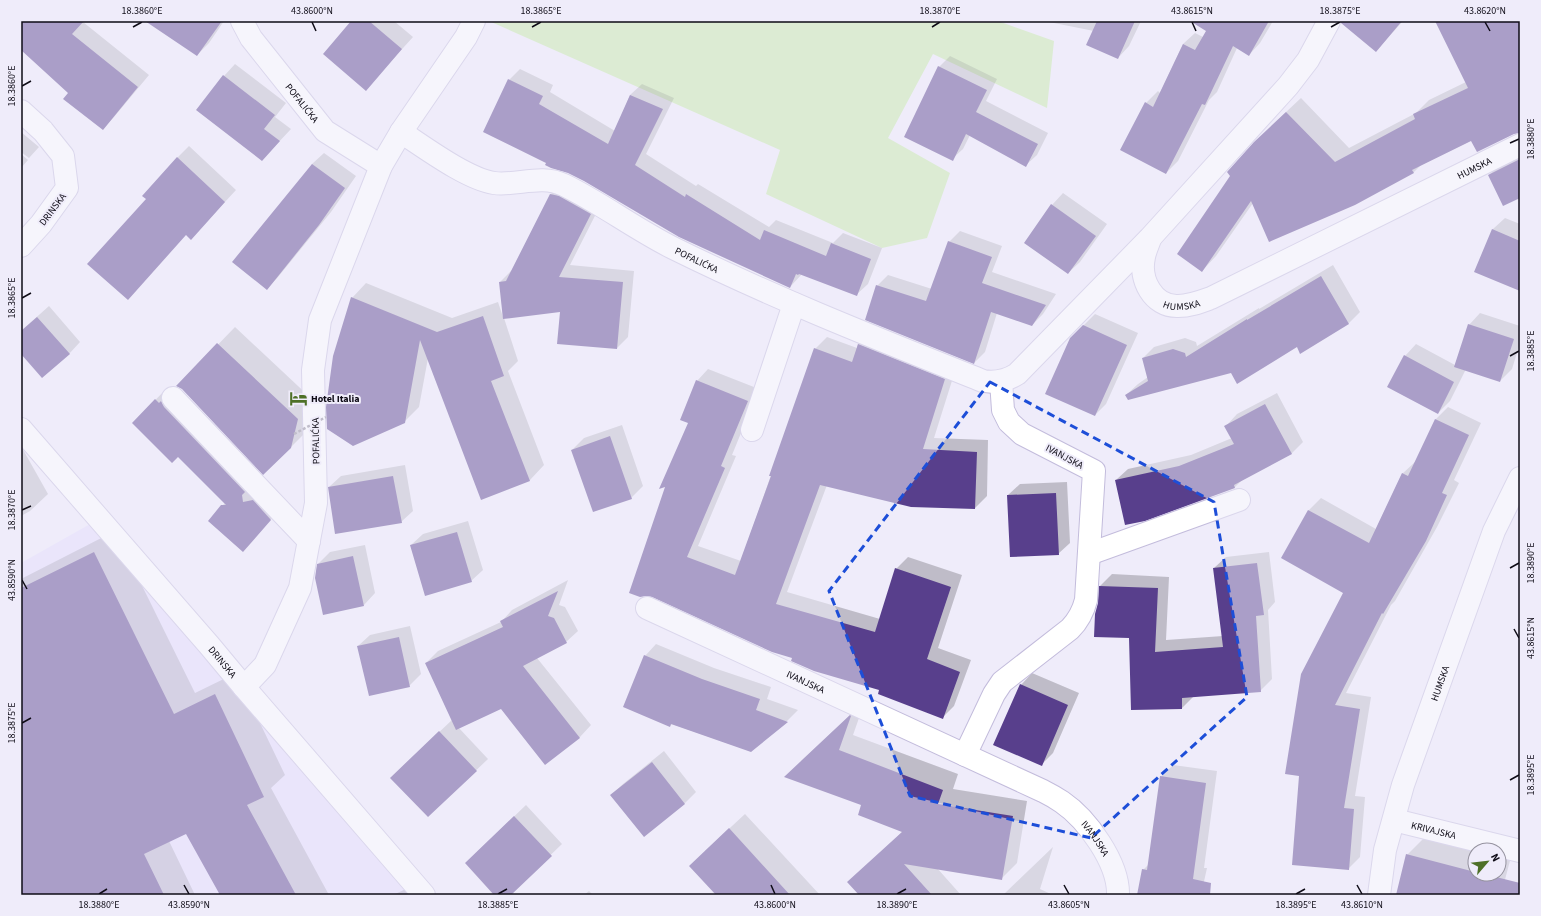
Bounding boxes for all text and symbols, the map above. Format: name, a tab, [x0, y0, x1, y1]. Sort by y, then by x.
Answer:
text: 18.3860°E	[122, 4, 162, 18]
text: 43.8600°N	[291, 4, 333, 18]
text: 18.3865°E	[521, 4, 561, 18]
text: 18.3870°E	[920, 4, 960, 18]
text: 43.8615°N	[1171, 4, 1213, 18]
text: 18.3875°E	[1320, 4, 1360, 18]
text: 43.8620°N	[1464, 4, 1506, 18]
text: 18.3860°E	[5, 66, 19, 106]
street label: POFALIĆKA	[282, 81, 322, 126]
text: 18.3880°E	[1524, 119, 1538, 159]
street label: HUMSKA	[1455, 154, 1495, 183]
street label: DRINSKA	[36, 190, 70, 229]
street label: POFALIĆKA	[672, 244, 721, 277]
text: 18.3865°E	[5, 278, 19, 318]
street label: HUMSKA	[1161, 296, 1202, 314]
text: 18.3885°E	[1524, 331, 1538, 371]
hotel icon: Hotel Italia	[288, 388, 308, 408]
place label: Hotel Italia	[311, 392, 360, 406]
street label: POFALIĆKA	[309, 417, 323, 464]
street label: IVANJSKA	[1043, 441, 1086, 473]
text: 18.3870°E	[5, 490, 19, 530]
text: 18.3890°E	[1524, 543, 1538, 583]
text: 43.8590°N	[5, 559, 19, 601]
text: 43.8615°N	[1524, 617, 1538, 659]
street label: DRINSKA	[205, 643, 240, 682]
street label: HUMSKA	[1428, 663, 1453, 703]
street label: IVANJSKA	[784, 667, 827, 697]
text: 18.3875°E	[5, 703, 19, 743]
text: 18.3895°E	[1524, 755, 1538, 795]
street label: IVANJSKA	[1078, 818, 1112, 860]
street label: KRIVAJSKA	[1410, 818, 1458, 843]
north arrow	[1467, 842, 1507, 882]
text: N	[1487, 851, 1504, 864]
text: 18.3880°E	[79, 898, 119, 912]
text: 43.8590°N	[168, 898, 210, 912]
text: 18.3885°E	[478, 898, 518, 912]
text: 43.8600°N	[754, 898, 796, 912]
text: 18.3890°E	[877, 898, 917, 912]
text: 43.8605°N	[1048, 898, 1090, 912]
text: 18.3895°E	[1276, 898, 1316, 912]
text: 43.8610°N	[1341, 898, 1383, 912]

